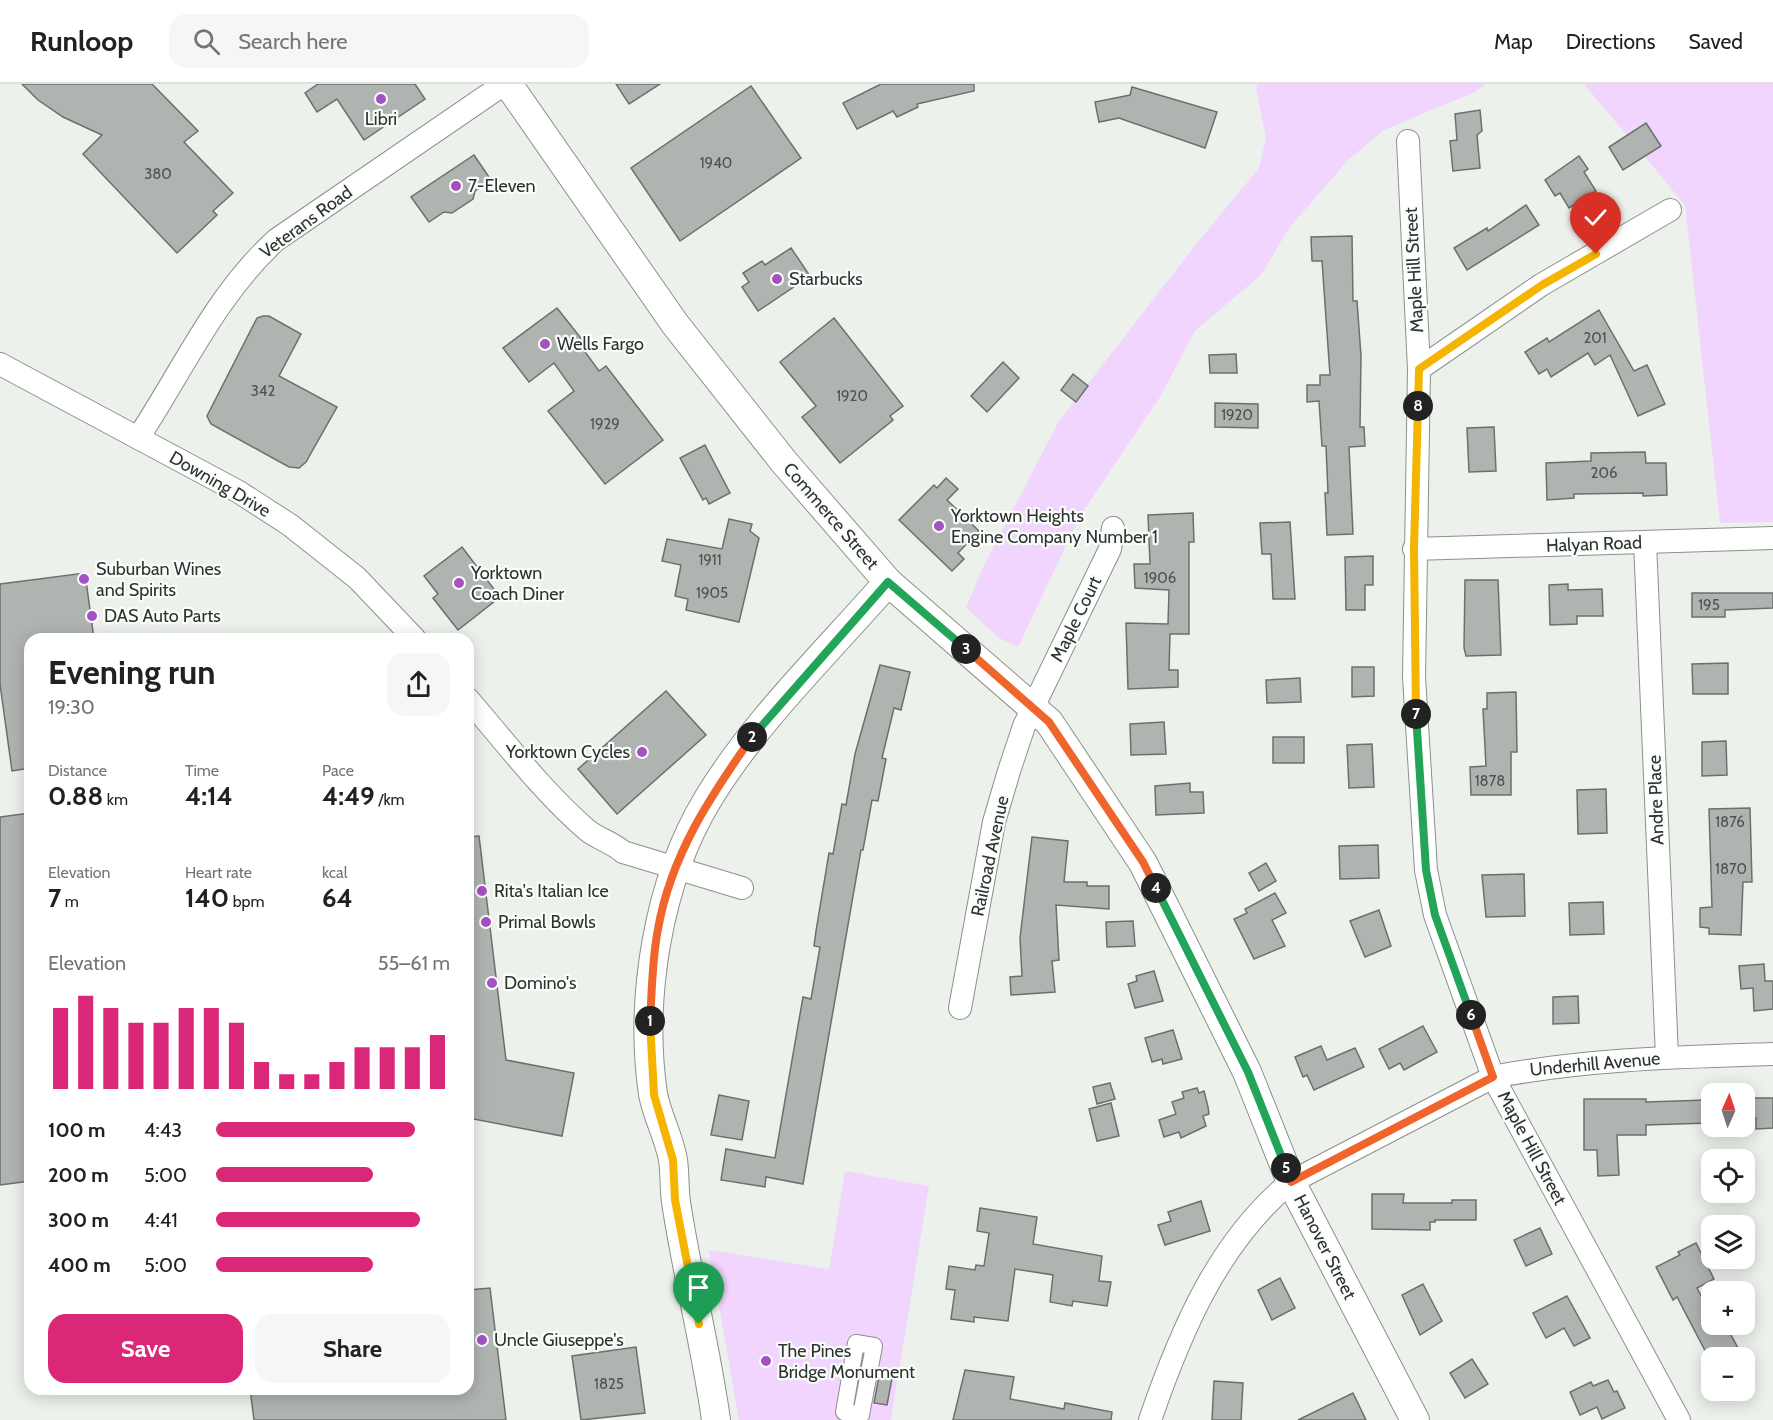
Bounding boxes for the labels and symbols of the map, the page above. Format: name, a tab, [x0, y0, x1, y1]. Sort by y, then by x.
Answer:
marker: Libri	[374, 92, 388, 106]
place label: Libri	[365, 108, 397, 130]
house number: 1940	[700, 154, 732, 172]
house number: 380	[144, 165, 172, 183]
place label: 7-Eleven	[468, 175, 536, 197]
marker: 7-Eleven	[449, 179, 463, 193]
street label: Veterans Road	[255, 181, 357, 263]
pin	[1570, 192, 1621, 254]
street label: Maple Hill Street	[1400, 207, 1428, 333]
place label: Starbucks	[789, 268, 863, 290]
marker: Starbucks	[770, 272, 784, 286]
house number: 201	[1583, 329, 1607, 347]
place label: Wells Fargo	[557, 333, 644, 355]
marker: Wells Fargo	[538, 337, 552, 351]
house number: 342	[251, 382, 275, 400]
house number: 1920	[836, 387, 868, 405]
pin: 8	[1403, 391, 1433, 421]
house number: 1920	[1221, 406, 1253, 424]
house number: 1929	[590, 415, 620, 433]
street label: Downing Drive	[165, 446, 275, 522]
street label: Commerce Street	[779, 458, 883, 574]
house number: 206	[1591, 464, 1617, 482]
place label: Yorktown Heights Engine Company Number 1	[950, 505, 1158, 548]
marker: Yorktown Heights Engine Company Number 1	[932, 519, 946, 533]
street label: Halyan Road	[1546, 531, 1642, 557]
house number: 1911	[698, 551, 722, 569]
place label: Suburban Wines and Spirits	[96, 558, 221, 601]
place label: Yorktown Coach Diner	[470, 562, 564, 605]
house number: 1906	[1144, 569, 1176, 587]
marker: Suburban Wines and Spirits	[77, 572, 91, 586]
street label: Maple Court	[1046, 573, 1106, 665]
marker: Yorktown Coach Diner	[452, 576, 466, 590]
house number: 1905	[696, 584, 728, 602]
house number: 195	[1698, 596, 1720, 614]
place label: DAS Auto Parts	[104, 605, 221, 627]
marker: DAS Auto Parts	[85, 609, 99, 623]
pin: 3	[951, 634, 981, 664]
pin: 7	[1401, 699, 1431, 729]
pin: 2	[737, 722, 767, 752]
place label: Yorktown Cycles	[505, 741, 630, 763]
marker: Yorktown Cycles	[635, 745, 649, 759]
street label: Andre Place	[1643, 755, 1669, 845]
house number: 1878	[1475, 772, 1505, 790]
street label: Railroad Avenue	[966, 794, 1014, 918]
house number: 1876	[1715, 813, 1745, 831]
house number: 1870	[1715, 860, 1747, 878]
pin: 4	[1141, 873, 1171, 903]
place label: Rita's Italian Ice	[494, 880, 609, 902]
marker: Rita's Italian Ice	[475, 884, 489, 898]
place label: Primal Bowls	[498, 911, 596, 933]
marker: Primal Bowls	[479, 915, 493, 929]
place label: Domino's	[504, 972, 576, 994]
marker: Domino's	[485, 976, 499, 990]
pin: 6	[1456, 1000, 1486, 1030]
pin: 1	[635, 1006, 665, 1036]
street label: Underhill Avenue	[1529, 1047, 1661, 1081]
north arrow	[1701, 1083, 1755, 1137]
street label: Maple Hill Street	[1493, 1087, 1571, 1209]
pin: 5	[1271, 1153, 1301, 1183]
street label: Hanover Street	[1289, 1191, 1361, 1303]
pin	[673, 1262, 724, 1324]
place label: Uncle Giuseppe's	[494, 1329, 624, 1351]
marker: Uncle Giuseppe's	[475, 1333, 489, 1347]
place label: The Pines Bridge Monument	[778, 1340, 915, 1383]
marker: The Pines Bridge Monument	[759, 1354, 773, 1368]
house number: 1825	[594, 1375, 624, 1393]

